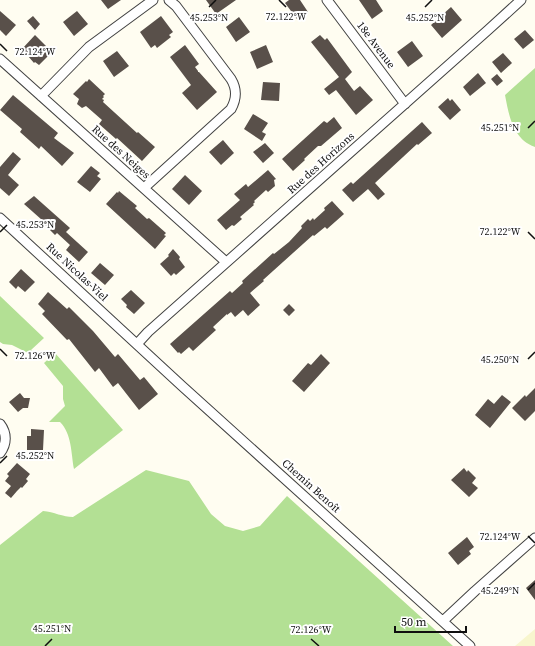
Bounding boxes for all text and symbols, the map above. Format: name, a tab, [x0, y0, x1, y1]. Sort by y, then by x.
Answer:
text: 72.122°W	[266, 10, 307, 23]
text: 45.253°N	[190, 11, 228, 24]
text: 45.252°N	[406, 11, 444, 24]
street label: 18e Avenue	[353, 18, 399, 72]
text: 72.124°W	[15, 45, 56, 58]
text: 45.251°N	[481, 121, 519, 134]
street label: Rue des Neiges	[89, 122, 154, 182]
street label: Rue des Horizons	[284, 129, 358, 197]
text: 45.253°N	[16, 218, 54, 231]
text: 72.122°W	[480, 225, 521, 238]
street label: Rue Nicolas-Viel	[43, 239, 111, 305]
text: 72.126°W	[15, 349, 56, 362]
text: 45.250°N	[481, 353, 519, 366]
text: 45.252°N	[16, 449, 54, 462]
street label: Chemin Benoît	[279, 456, 344, 517]
text: 72.124°W	[480, 530, 521, 543]
text: 45.249°N	[481, 584, 519, 597]
scale bar	[395, 608, 466, 634]
text: 50 m	[401, 614, 427, 630]
text: 45.251°N	[33, 622, 71, 635]
text: 72.126°W	[291, 623, 332, 636]

